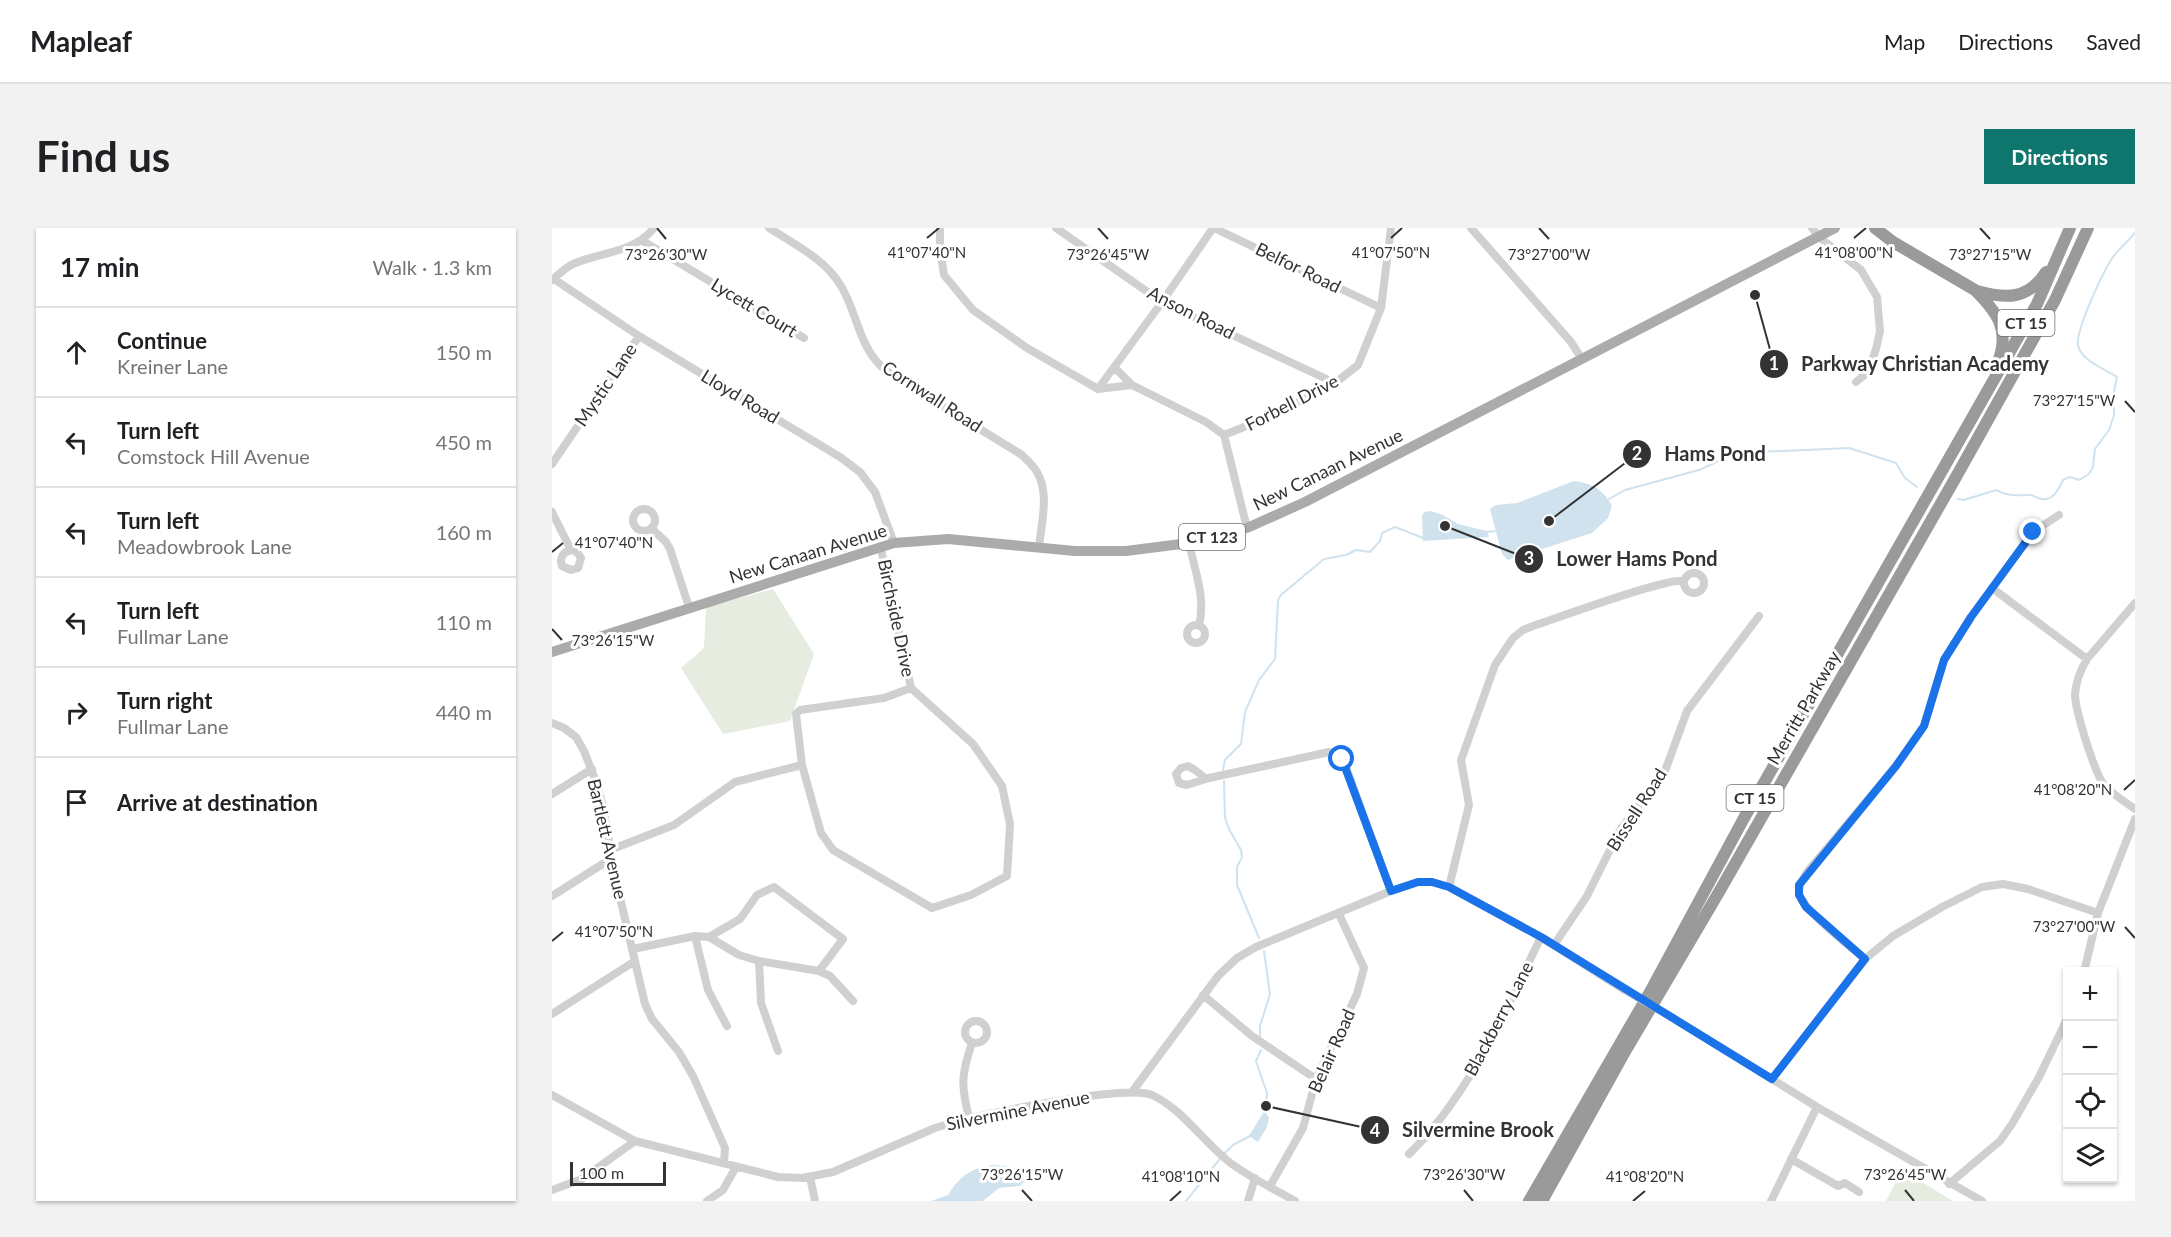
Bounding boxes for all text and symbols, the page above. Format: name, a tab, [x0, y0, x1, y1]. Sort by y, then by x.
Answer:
text: Mapleaf	[30, 24, 132, 58]
text: Map	[1884, 29, 1925, 54]
text: Directions	[1958, 29, 2053, 54]
text: Saved	[2086, 29, 2141, 54]
button: Directions	[1984, 129, 2135, 184]
text: Find us	[36, 131, 170, 181]
street label: Belfor Road	[1252, 237, 1345, 297]
text: 41°07'40"N	[888, 243, 966, 261]
text: 41°07'50"N	[1352, 243, 1430, 261]
text: 41°08'00"N	[1815, 243, 1893, 261]
text: 73°26'30"W	[625, 245, 708, 263]
text: 73°26'45"W	[1067, 245, 1150, 263]
text: 73°27'00"W	[1508, 245, 1591, 263]
text: 73°27'15"W	[1949, 245, 2032, 263]
text: 17 min	[60, 251, 140, 283]
text: Walk · 1.3 km	[373, 255, 492, 279]
street label: Lycett Court	[708, 273, 802, 342]
street label: Anson Road	[1144, 281, 1239, 343]
road number: CT 15	[1998, 310, 2054, 336]
text: Continue	[117, 327, 207, 354]
icon: ahead	[60, 336, 93, 369]
street label: Mystic Lane	[569, 339, 641, 430]
text: 150 m	[436, 340, 492, 364]
callout: Parkway Christian Academy	[1759, 345, 2062, 383]
text: Parkway Christian Academy	[1801, 351, 2049, 375]
text: 1	[1769, 352, 1779, 374]
text: Kreiner Lane	[117, 354, 228, 378]
street label: Cornwall Road	[878, 356, 987, 437]
street label: Lloyd Road	[698, 364, 783, 428]
street label: Forbell Drive	[1241, 369, 1342, 435]
text: 73°27'15"W	[2033, 391, 2116, 409]
text: Turn left	[117, 417, 199, 444]
street label: New Canaan Avenue	[1249, 423, 1406, 515]
icon: left	[60, 426, 93, 459]
text: 450 m	[436, 430, 492, 454]
callout: Hams Pond	[1622, 435, 1778, 473]
text: Hams Pond	[1664, 441, 1766, 465]
text: 2	[1632, 442, 1642, 464]
text: Comstock Hill Avenue	[117, 444, 310, 468]
text: Turn left	[117, 507, 199, 534]
icon: left	[60, 516, 93, 549]
route end	[2019, 518, 2045, 544]
street label: New Canaan Avenue	[726, 519, 889, 588]
text: 160 m	[436, 520, 492, 544]
road number: CT 123	[1179, 524, 1245, 550]
text: 41°07'40"N	[575, 533, 653, 551]
text: Meadowbrook Lane	[117, 534, 292, 558]
callout: Lower Hams Pond	[1514, 540, 1729, 578]
text: Lower Hams Pond	[1556, 546, 1718, 570]
text: 3	[1524, 547, 1534, 569]
street label: Birchside Drive	[874, 557, 920, 679]
text: Turn left	[117, 597, 199, 624]
icon: left	[60, 606, 93, 639]
text: 110 m	[436, 610, 492, 634]
text: Fullmar Lane	[117, 624, 228, 648]
text: 73°26'15"W	[572, 631, 655, 649]
street label: Merritt Parkway	[1762, 646, 1845, 768]
text: Turn right	[117, 687, 212, 714]
icon: right	[60, 696, 93, 729]
text: 440 m	[436, 700, 492, 724]
text: Fullmar Lane	[117, 714, 228, 738]
route start	[1328, 745, 1354, 771]
street label: Bissell Road	[1601, 764, 1671, 855]
street label: Bartlett Avenue	[583, 776, 633, 901]
text: 41°08'20"N	[2034, 780, 2112, 798]
road number: CT 15	[1726, 785, 1784, 811]
icon: arrive	[60, 786, 93, 819]
text: Arrive at destination	[117, 789, 318, 816]
text: 73°27'00"W	[2033, 917, 2116, 935]
text: 41°07'50"N	[575, 922, 653, 940]
street label: Blackberry Lane	[1459, 958, 1537, 1079]
map controls	[2063, 967, 2117, 1183]
button: +	[2063, 967, 2117, 1021]
street label: Belair Road	[1303, 1005, 1359, 1096]
button: −	[2063, 1021, 2117, 1075]
button: locate	[2063, 1075, 2117, 1129]
street label: Silvermine Avenue	[944, 1085, 1091, 1135]
callout: Silvermine Brook	[1360, 1111, 1566, 1149]
text: Silvermine Brook	[1402, 1117, 1554, 1141]
text: 4	[1370, 1119, 1380, 1141]
button: layers	[2063, 1129, 2117, 1183]
scale bar	[570, 1159, 666, 1186]
text: 100 m	[579, 1163, 624, 1182]
text: 73°26'15"W	[981, 1165, 1064, 1183]
text: 73°26'30"W	[1423, 1165, 1506, 1183]
text: 73°26'45"W	[1864, 1165, 1947, 1183]
text: 41°08'10"N	[1142, 1167, 1220, 1185]
text: 41°08'20"N	[1606, 1167, 1684, 1185]

